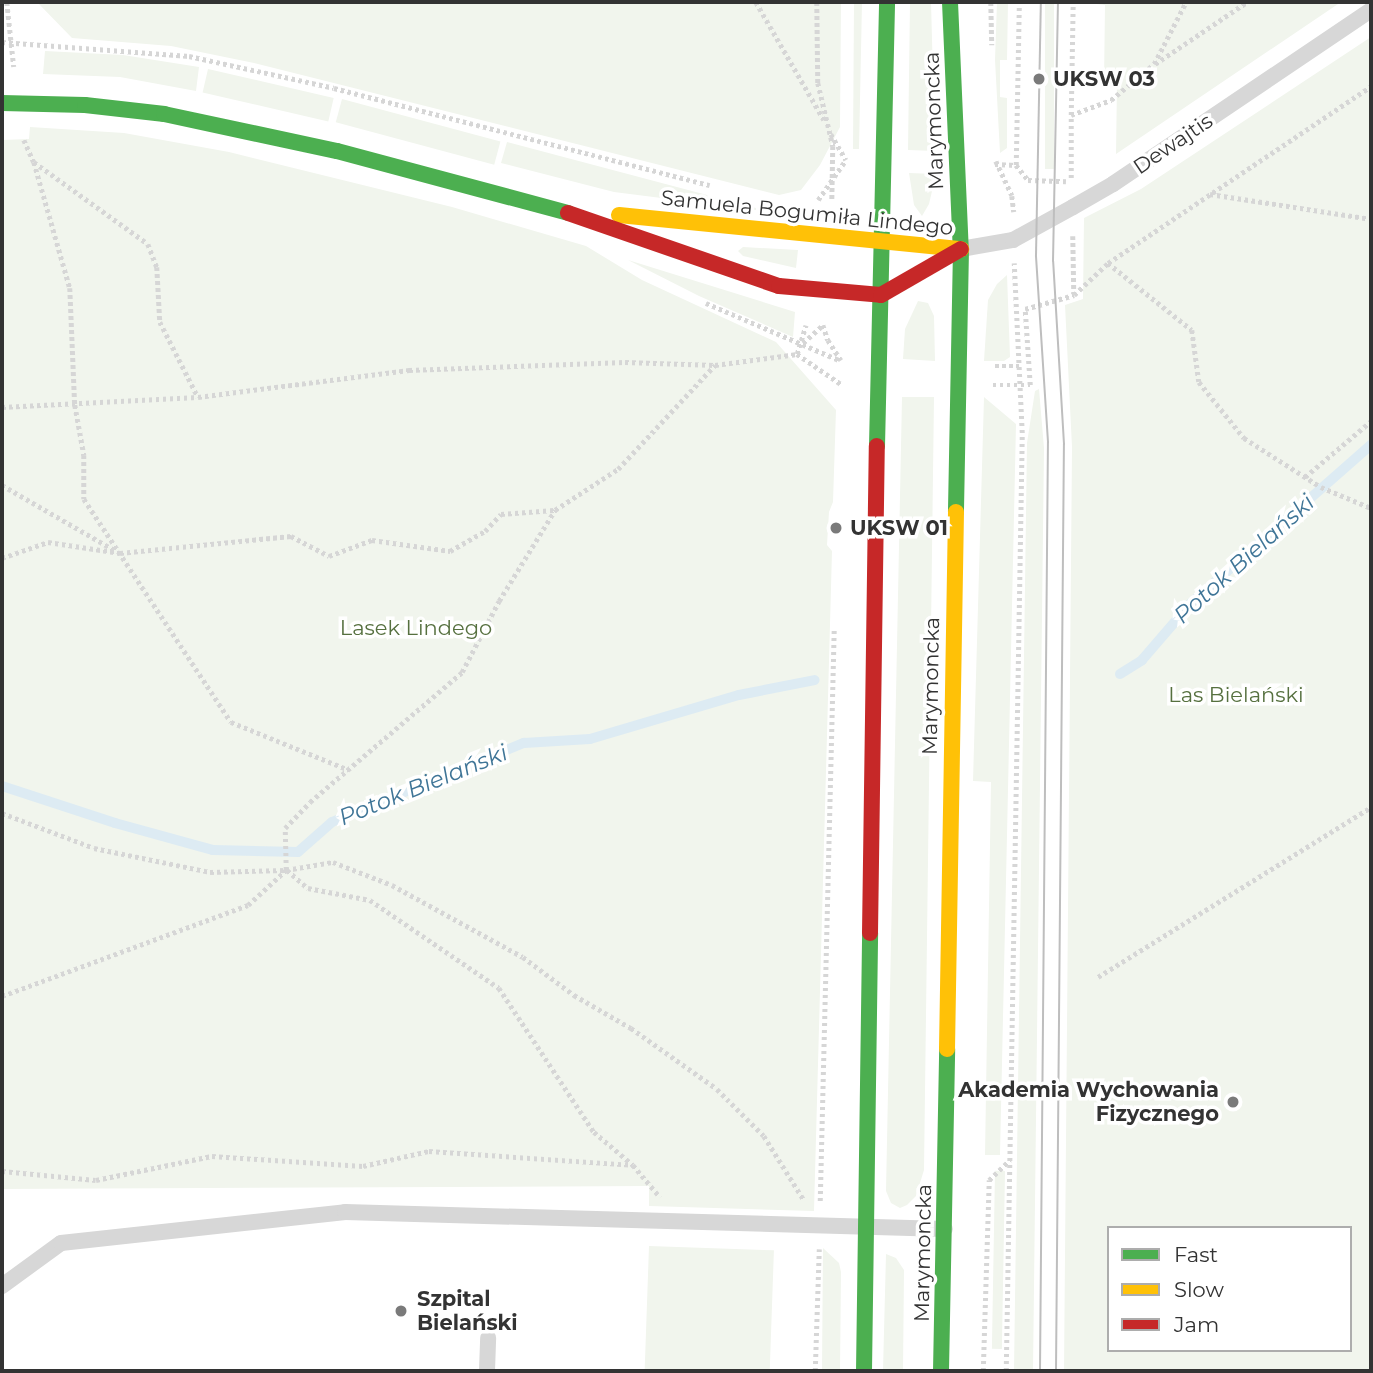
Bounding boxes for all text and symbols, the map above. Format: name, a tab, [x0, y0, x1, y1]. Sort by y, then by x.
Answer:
street label: Marymoncka	[919, 52, 949, 190]
place label: UKSW 03	[1053, 66, 1155, 92]
marker: UKSW 03	[1031, 71, 1047, 87]
street label: Dewajtis	[1128, 108, 1218, 180]
street label: Samuela Bogumiła Lindego	[660, 185, 954, 241]
water label: Potok Bielański	[1168, 489, 1320, 629]
place label: UKSW 01	[850, 515, 948, 541]
marker: UKSW 01	[828, 520, 844, 536]
park label: Lasek Lindego	[340, 615, 492, 641]
street label: Marymoncka	[917, 617, 945, 755]
park label: Las Bielański	[1168, 682, 1304, 708]
water label: Potok Bielański	[335, 739, 511, 831]
place label: Akademia Wychowania Fizycznego	[958, 1077, 1219, 1127]
marker: Akademia Wychowania Fizycznego	[1225, 1094, 1241, 1110]
street label: Marymoncka	[909, 1184, 937, 1322]
legend	[1107, 1226, 1352, 1352]
text: Fast	[1174, 1242, 1218, 1267]
text: Slow	[1174, 1277, 1224, 1302]
place label: Szpital Bielański	[417, 1286, 518, 1336]
marker: Szpital Bielański	[391, 1301, 411, 1321]
text: Jam	[1174, 1312, 1219, 1337]

